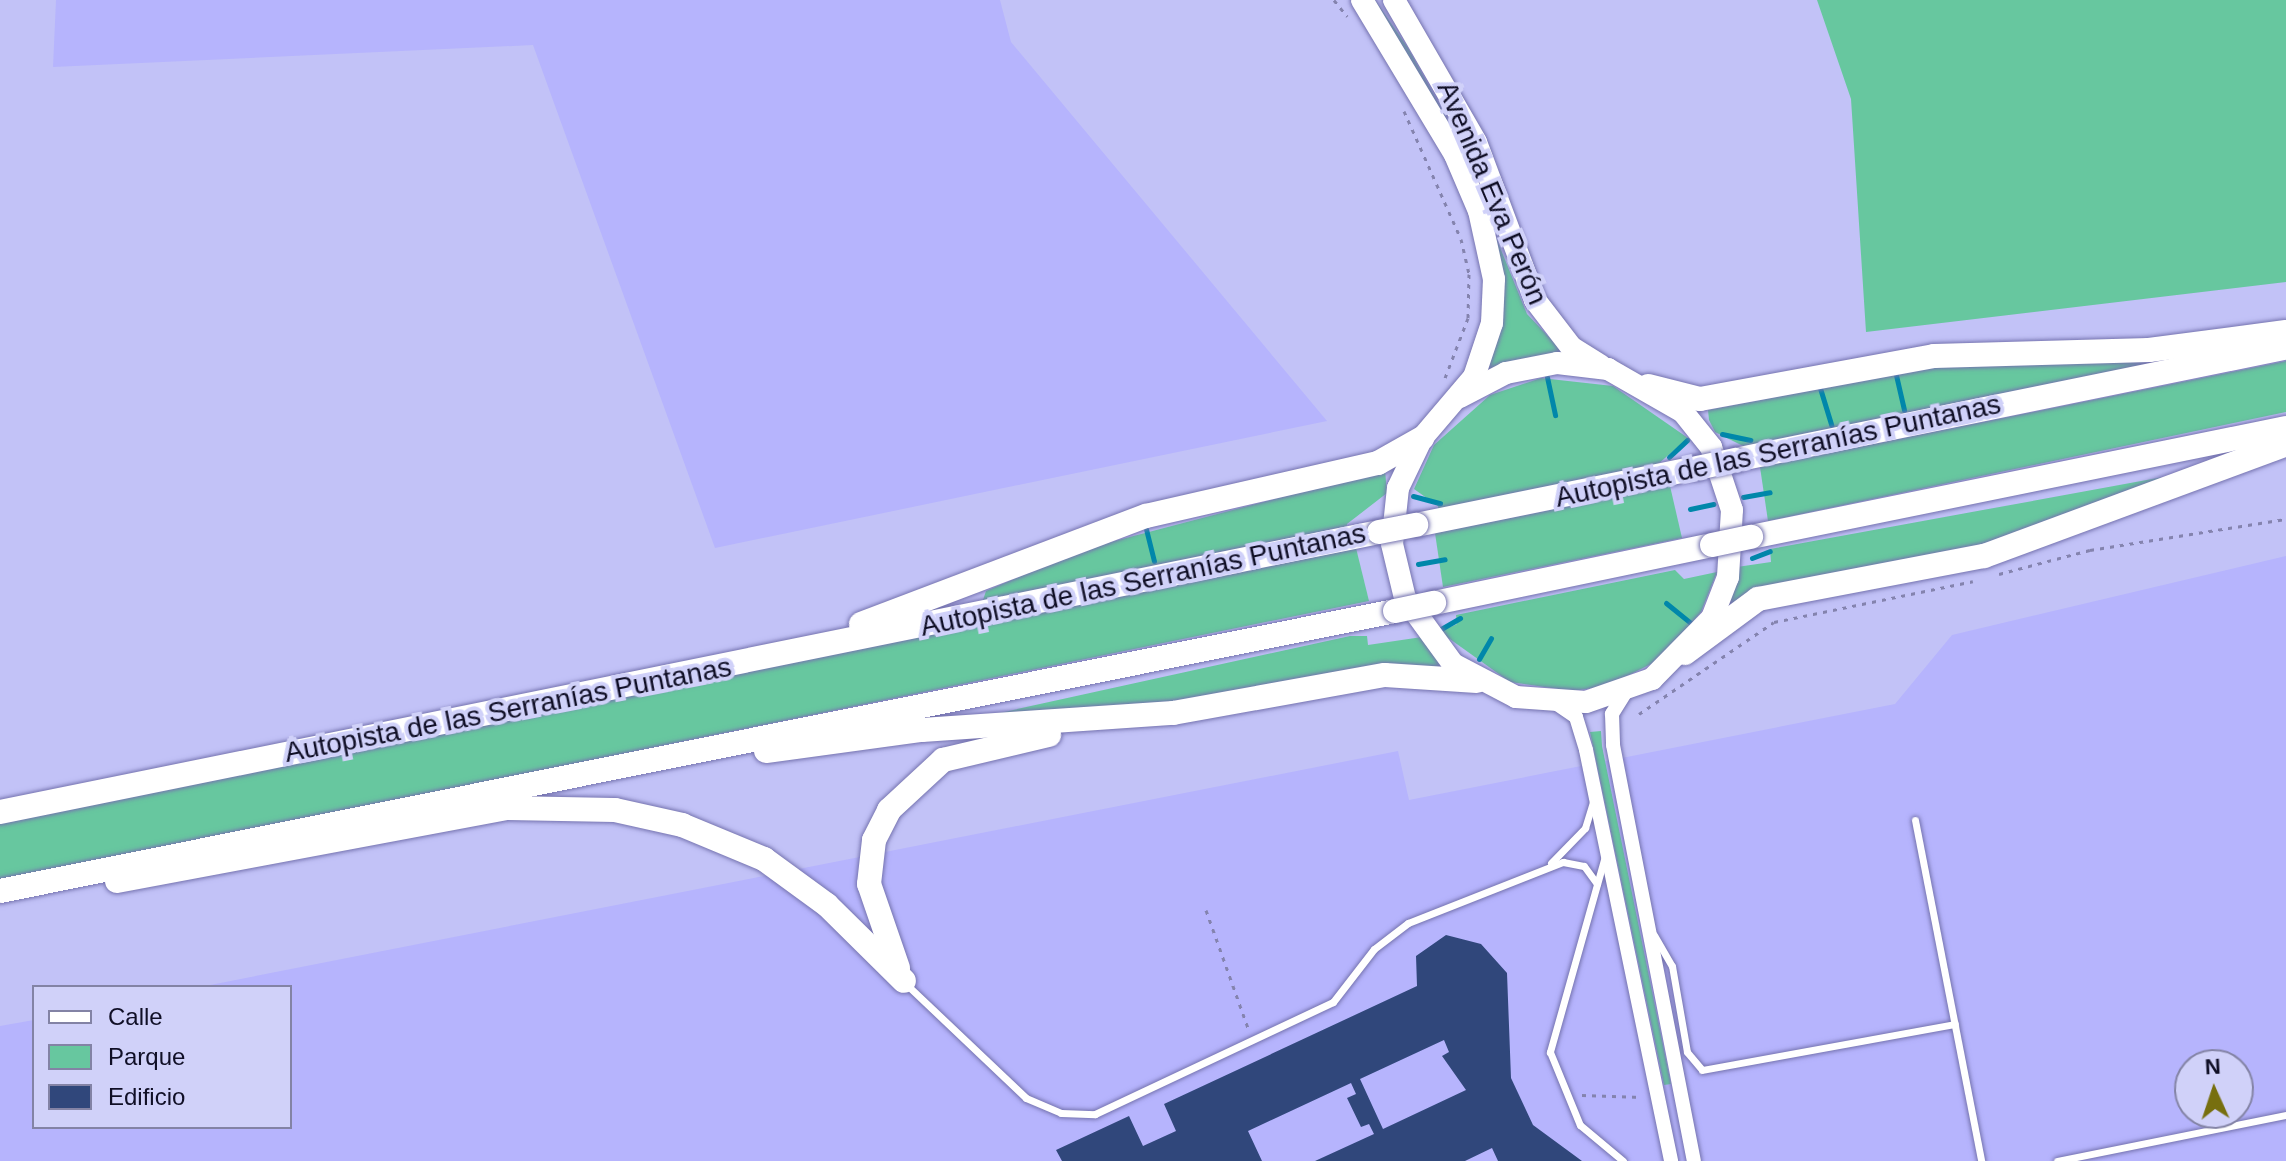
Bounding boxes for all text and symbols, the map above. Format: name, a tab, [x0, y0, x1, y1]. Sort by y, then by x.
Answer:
street label: Avenida Eva Perón	[1430, 76, 1554, 310]
street label: Autopista de las Serranías Puntanas	[1552, 387, 2004, 515]
street label: Autopista de las Serranías Puntanas	[917, 516, 1369, 644]
street label: Autopista de las Serranías Puntanas	[282, 650, 734, 770]
legend	[32, 985, 292, 1129]
text: Calle	[108, 1003, 163, 1030]
text: Parque	[108, 1043, 185, 1070]
north arrow	[2174, 1049, 2254, 1129]
text: N	[2204, 1054, 2221, 1079]
text: Edificio	[108, 1083, 185, 1110]

